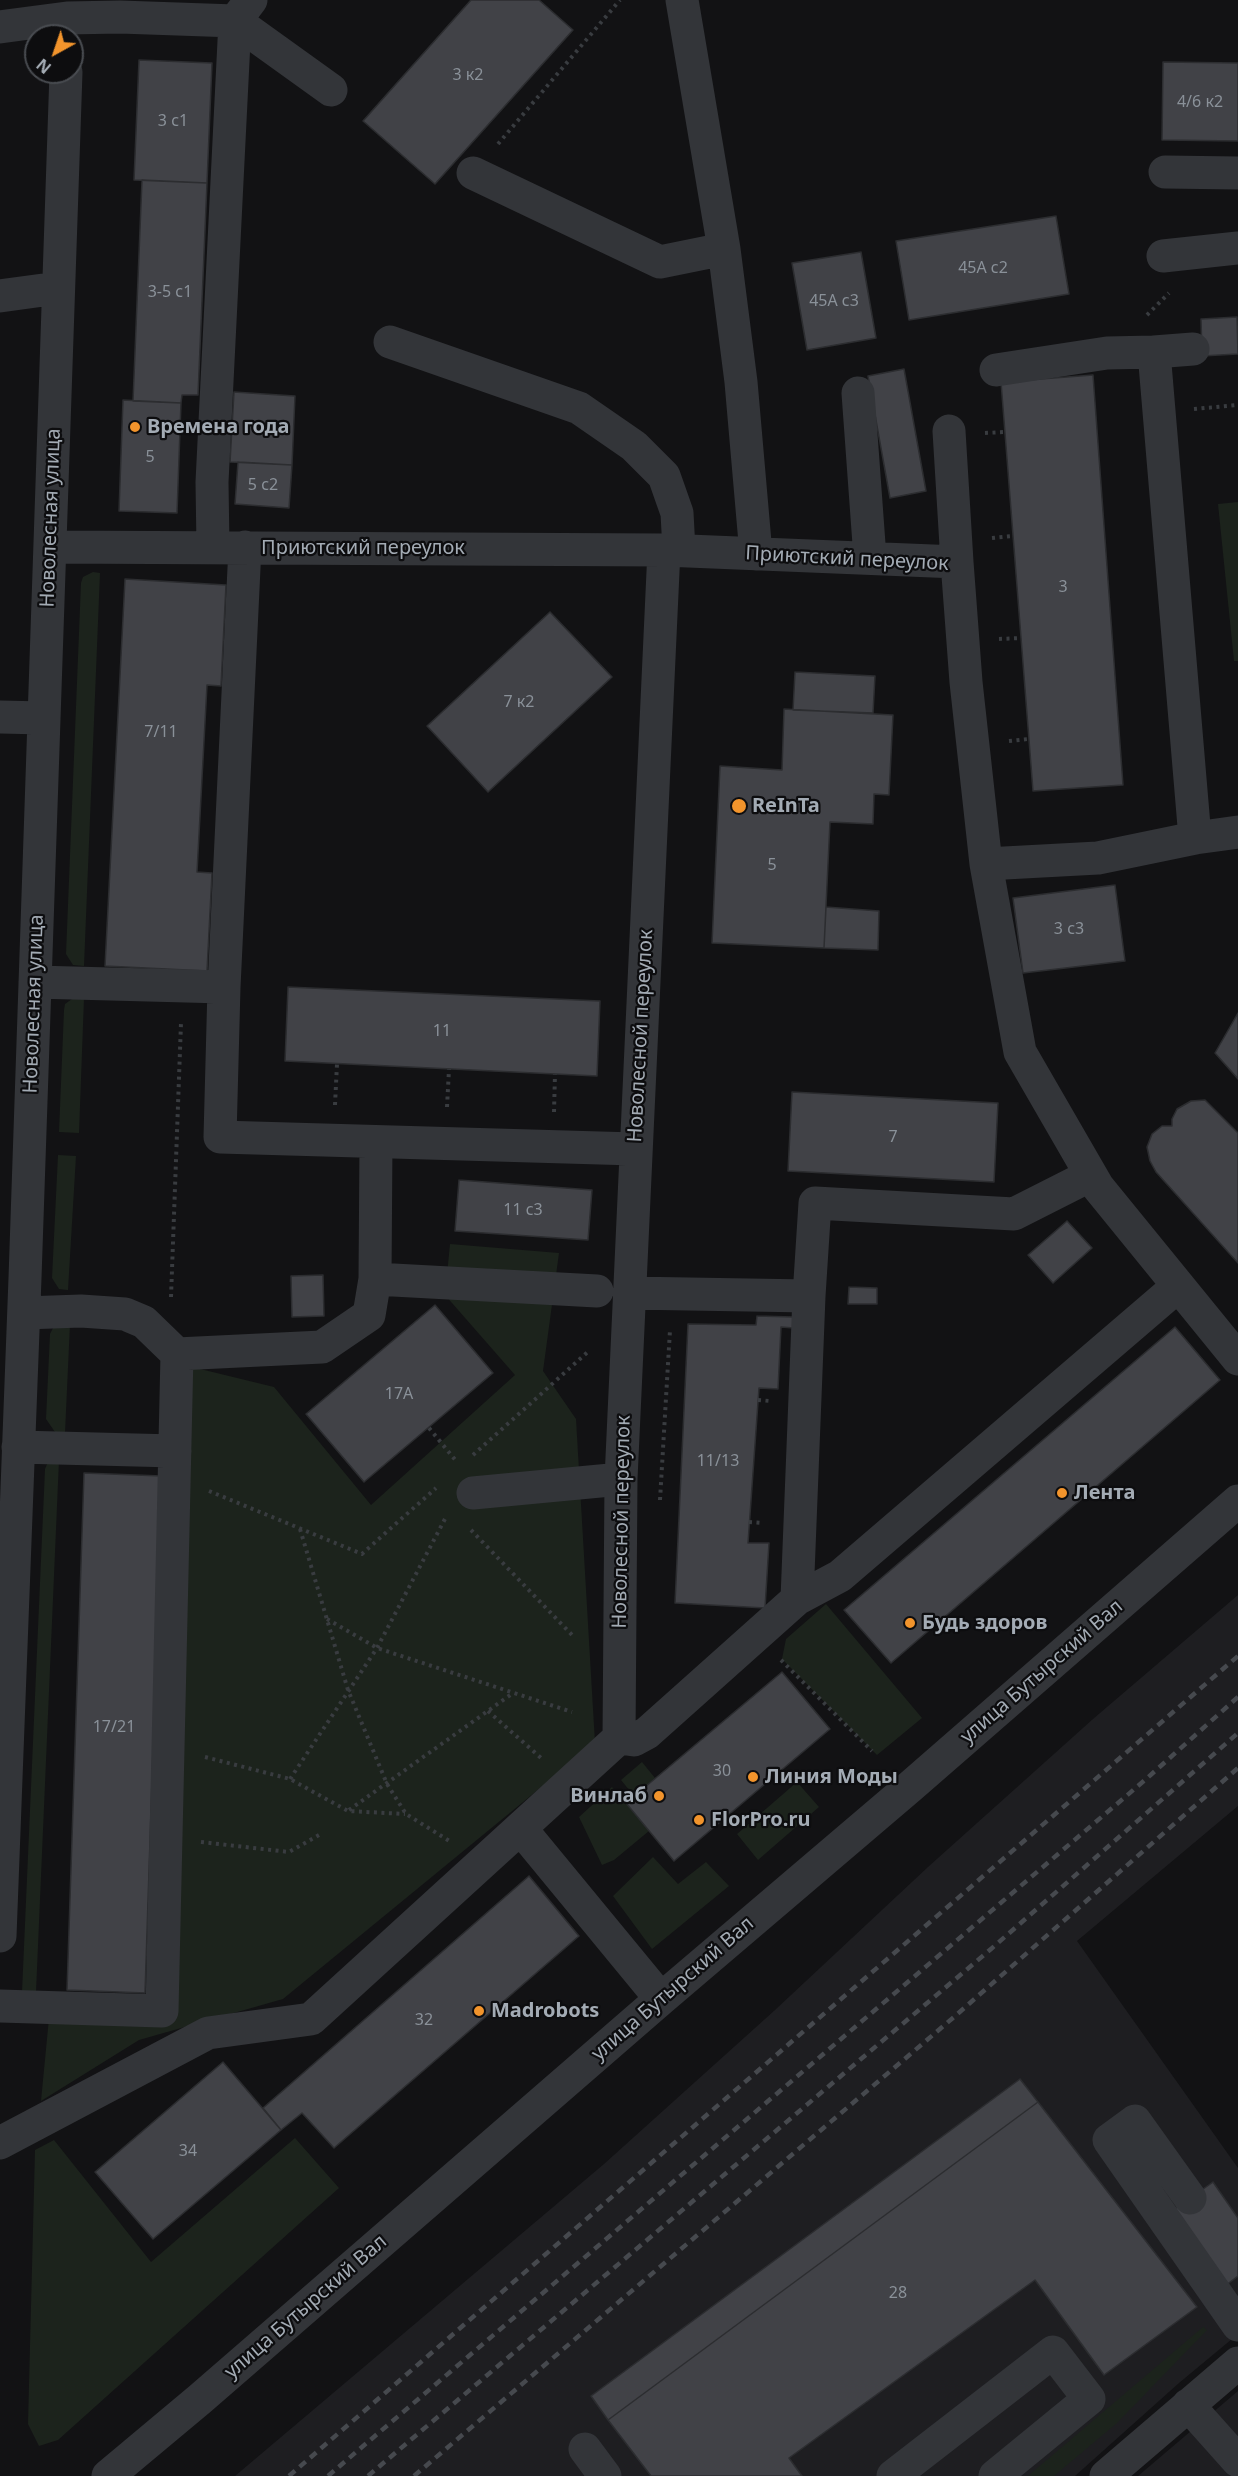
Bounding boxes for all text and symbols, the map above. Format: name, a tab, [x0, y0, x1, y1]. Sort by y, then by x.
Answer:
north arrow	[24, 24, 84, 84]
text: N	[32, 54, 56, 79]
house number: 3 к2	[453, 65, 483, 85]
house number: 4/6 к2	[1177, 92, 1223, 112]
house number: 3 с1	[158, 111, 188, 131]
house number: 45А с2	[958, 258, 1008, 278]
house number: 3-5 с1	[148, 282, 192, 302]
house number: 45А с3	[809, 291, 859, 311]
place label: Времена года	[147, 415, 289, 439]
marker: Времена года	[128, 420, 142, 434]
street label: Новолесная улица	[36, 428, 66, 608]
house number: 5	[145, 447, 155, 467]
house number: 5 с2	[248, 475, 278, 495]
street label: Приютский переулок	[261, 536, 465, 560]
street label: Приютский переулок	[745, 542, 949, 576]
house number: 3	[1058, 577, 1068, 597]
house number: 7 к2	[504, 692, 534, 712]
house number: 7/11	[144, 722, 178, 742]
place label: ReInTa	[752, 794, 820, 818]
marker: ReInTa	[730, 797, 748, 815]
house number: 5	[767, 855, 777, 875]
street label: Новолесная улица	[19, 914, 49, 1094]
house number: 3 с3	[1054, 919, 1084, 939]
street label: Новолесной переулок	[623, 929, 659, 1143]
house number: 11	[433, 1021, 451, 1041]
house number: 7	[888, 1127, 898, 1147]
house number: 11 с3	[503, 1200, 543, 1220]
house number: 17А	[385, 1384, 413, 1404]
street label: Новолесной переулок	[608, 1415, 636, 1629]
house number: 11/13	[697, 1451, 739, 1471]
place label: Лента	[1074, 1481, 1135, 1505]
marker: Лента	[1055, 1486, 1069, 1500]
street label: улица Бутырский Вал	[956, 1595, 1128, 1749]
place label: Будь здоров	[922, 1611, 1047, 1635]
marker: Будь здоров	[903, 1616, 917, 1630]
house number: 17/21	[93, 1717, 135, 1737]
house number: 30	[713, 1761, 731, 1781]
place label: Линия Моды	[765, 1765, 898, 1789]
marker: Линия Моды	[746, 1770, 760, 1784]
place label: Винлаб	[570, 1784, 647, 1808]
marker: Винлаб	[652, 1789, 666, 1803]
place label: FlorPro.ru	[711, 1808, 810, 1832]
marker: FlorPro.ru	[692, 1813, 706, 1827]
street label: улица Бутырский Вал	[587, 1912, 759, 2066]
place label: Madrobots	[491, 1999, 599, 2023]
marker: Madrobots	[472, 2004, 486, 2018]
house number: 32	[415, 2010, 433, 2030]
house number: 34	[179, 2141, 197, 2161]
street label: улица Бутырский Вал	[220, 2230, 392, 2384]
house number: 28	[889, 2283, 907, 2303]

